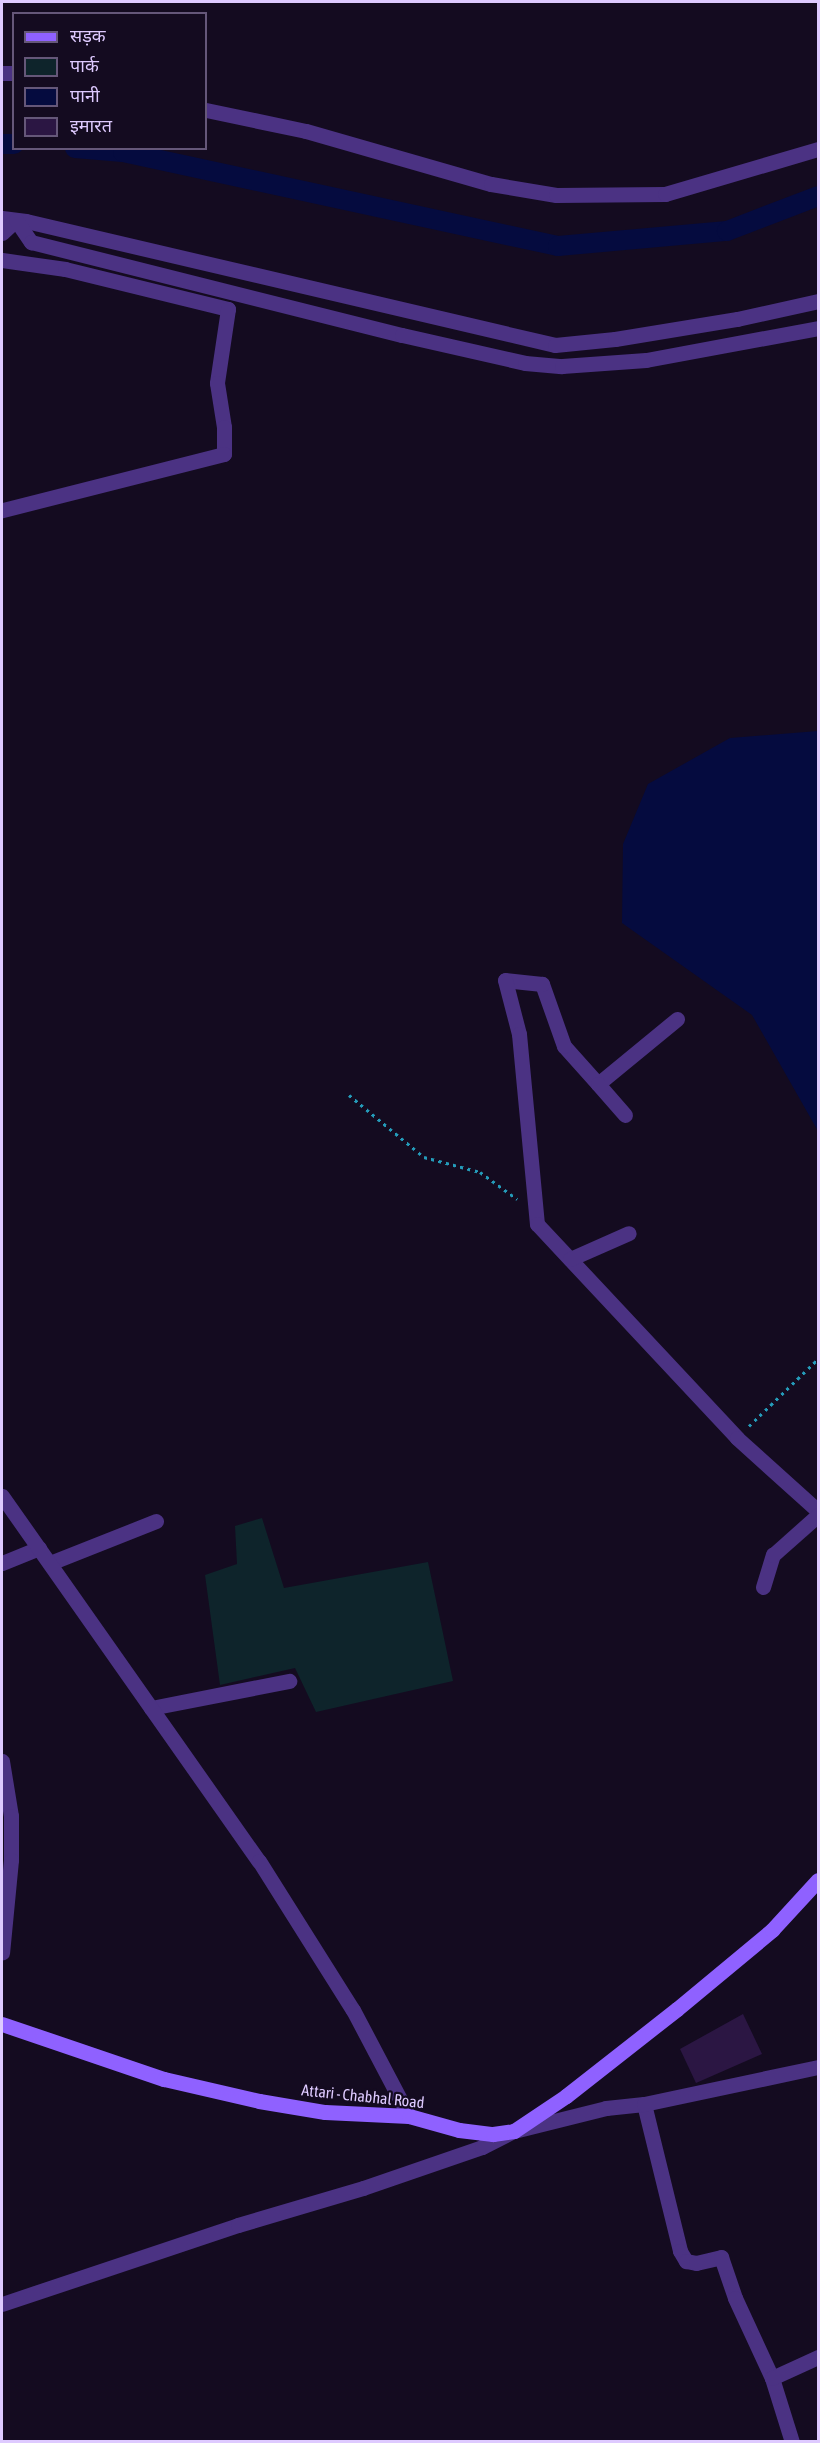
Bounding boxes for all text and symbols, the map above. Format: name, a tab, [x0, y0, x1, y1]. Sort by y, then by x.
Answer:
legend	[12, 12, 207, 150]
text: सड़क	[70, 25, 106, 46]
text: पार्क	[70, 55, 99, 76]
text: पानी	[70, 85, 100, 106]
text: इमारत	[70, 115, 112, 136]
street label: Attari - Chabhal Road	[301, 2080, 425, 2112]

